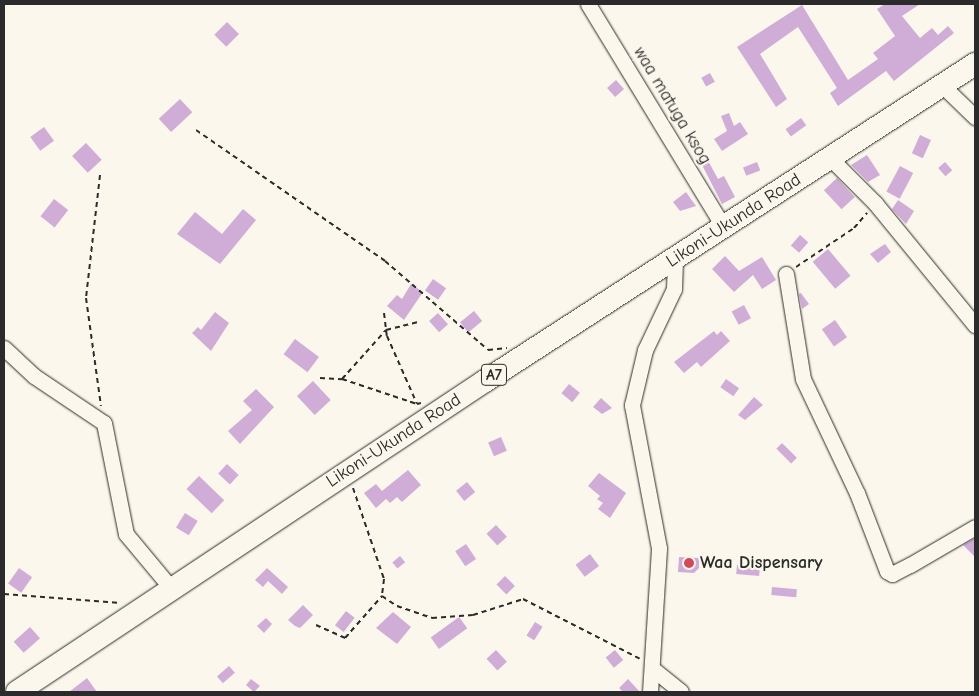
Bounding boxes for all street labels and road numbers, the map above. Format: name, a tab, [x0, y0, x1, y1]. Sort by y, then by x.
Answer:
street label: waa matuga ksog	[628, 43, 716, 169]
street label: Likoni-Ukunda Road	[663, 169, 805, 273]
road number: A7	[480, 362, 508, 388]
street label: Likoni-Ukunda Road	[323, 389, 465, 493]

